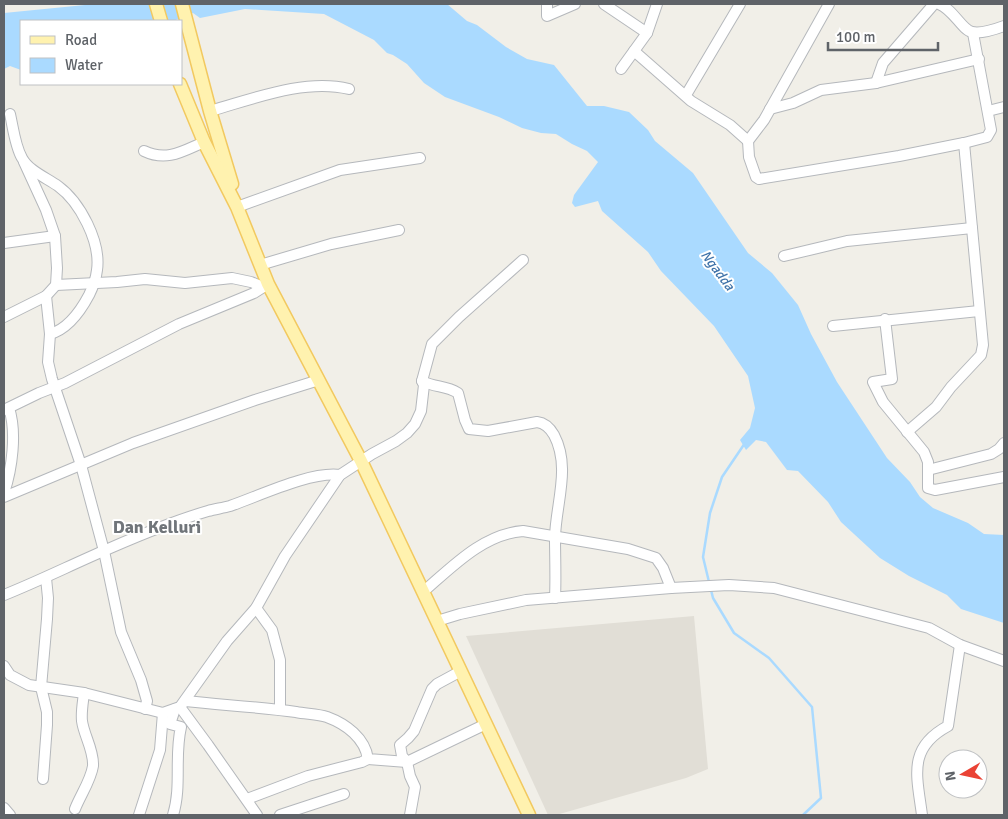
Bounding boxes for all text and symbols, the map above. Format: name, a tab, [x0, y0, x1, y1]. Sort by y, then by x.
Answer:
legend	[20, 20, 182, 85]
scale bar	[828, 20, 938, 52]
text: 100 m	[836, 28, 876, 46]
text: Road	[65, 31, 97, 49]
text: Water	[65, 56, 103, 74]
water label: Ngadda	[697, 247, 739, 294]
district label: Dan Kelluri	[113, 516, 201, 538]
north arrow	[938, 749, 988, 799]
text: N	[941, 770, 960, 782]

